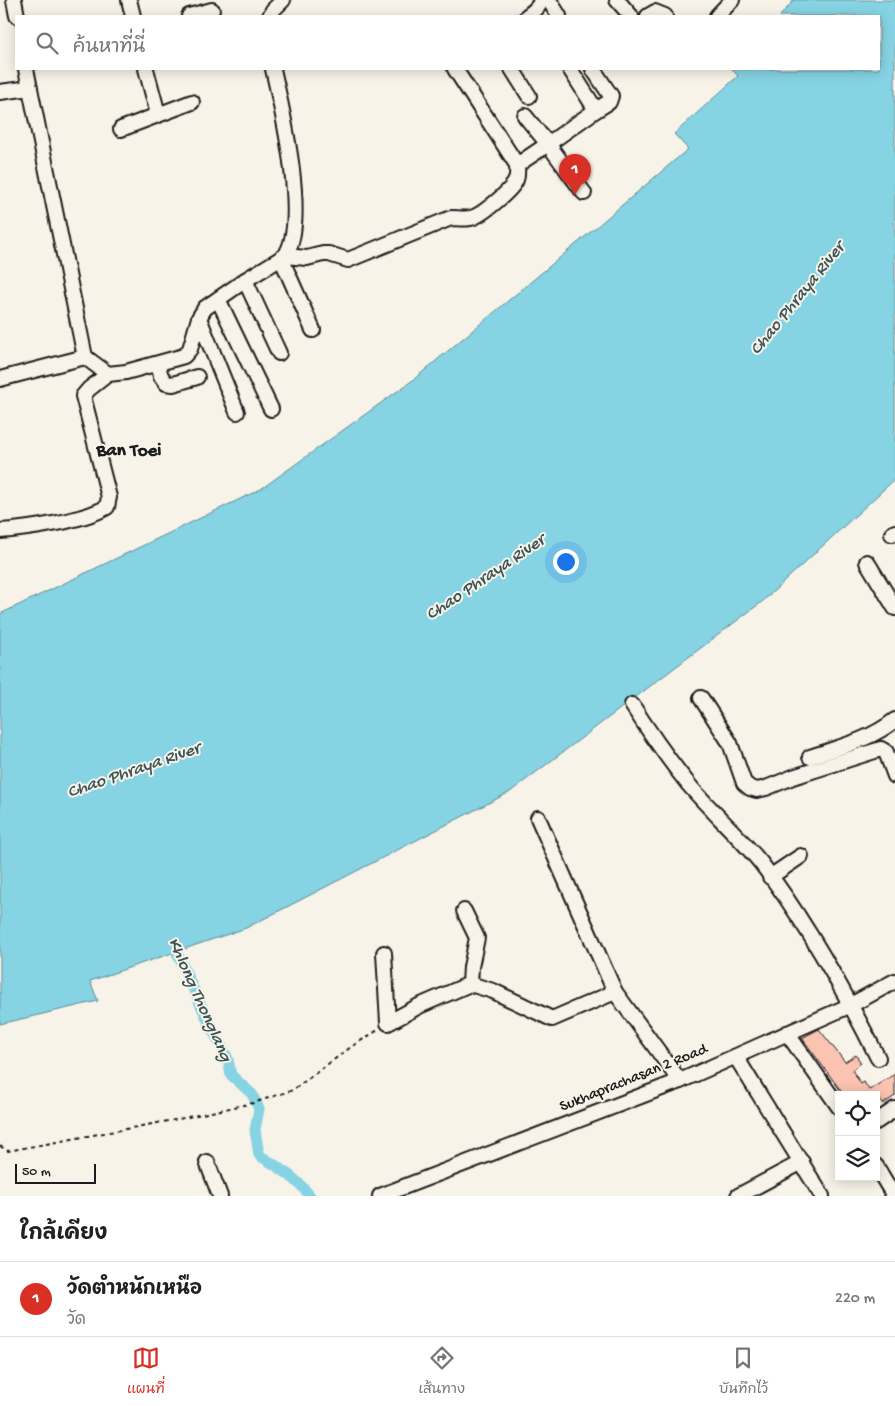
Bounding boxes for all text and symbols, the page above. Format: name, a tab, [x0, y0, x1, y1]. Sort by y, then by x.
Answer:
search box	[15, 15, 880, 70]
icon: search	[33, 29, 61, 57]
text: ค้นหาที่นี่	[73, 37, 145, 60]
pin: 1	[559, 154, 591, 195]
water label: Chao Phraya River	[746, 236, 852, 360]
district label: Ban Toei	[96, 440, 161, 463]
water label: Chao Phraya River	[422, 528, 553, 626]
your location	[553, 549, 579, 575]
water label: Chao Phraya River	[65, 737, 207, 804]
water label: Khlong Thonglang	[162, 935, 236, 1067]
street label: Sukhaprachasan 2 Road	[557, 1040, 712, 1117]
map controls	[835, 1091, 880, 1181]
button: locate	[835, 1091, 880, 1136]
button: layers	[835, 1136, 880, 1181]
scale bar	[15, 1161, 96, 1184]
text: 50 m	[22, 1164, 51, 1181]
text: ใกล้เคียง	[20, 1223, 107, 1248]
text: วัดตำหนักเหนือ	[67, 1279, 202, 1302]
text: 1	[33, 1290, 39, 1309]
text: 220 m	[835, 1290, 875, 1309]
text: วัด	[67, 1312, 86, 1331]
tab: แผนที่	[127, 1344, 165, 1399]
tab: เส้นทาง	[419, 1344, 465, 1399]
tab: บันทึกไว้	[719, 1344, 768, 1399]

